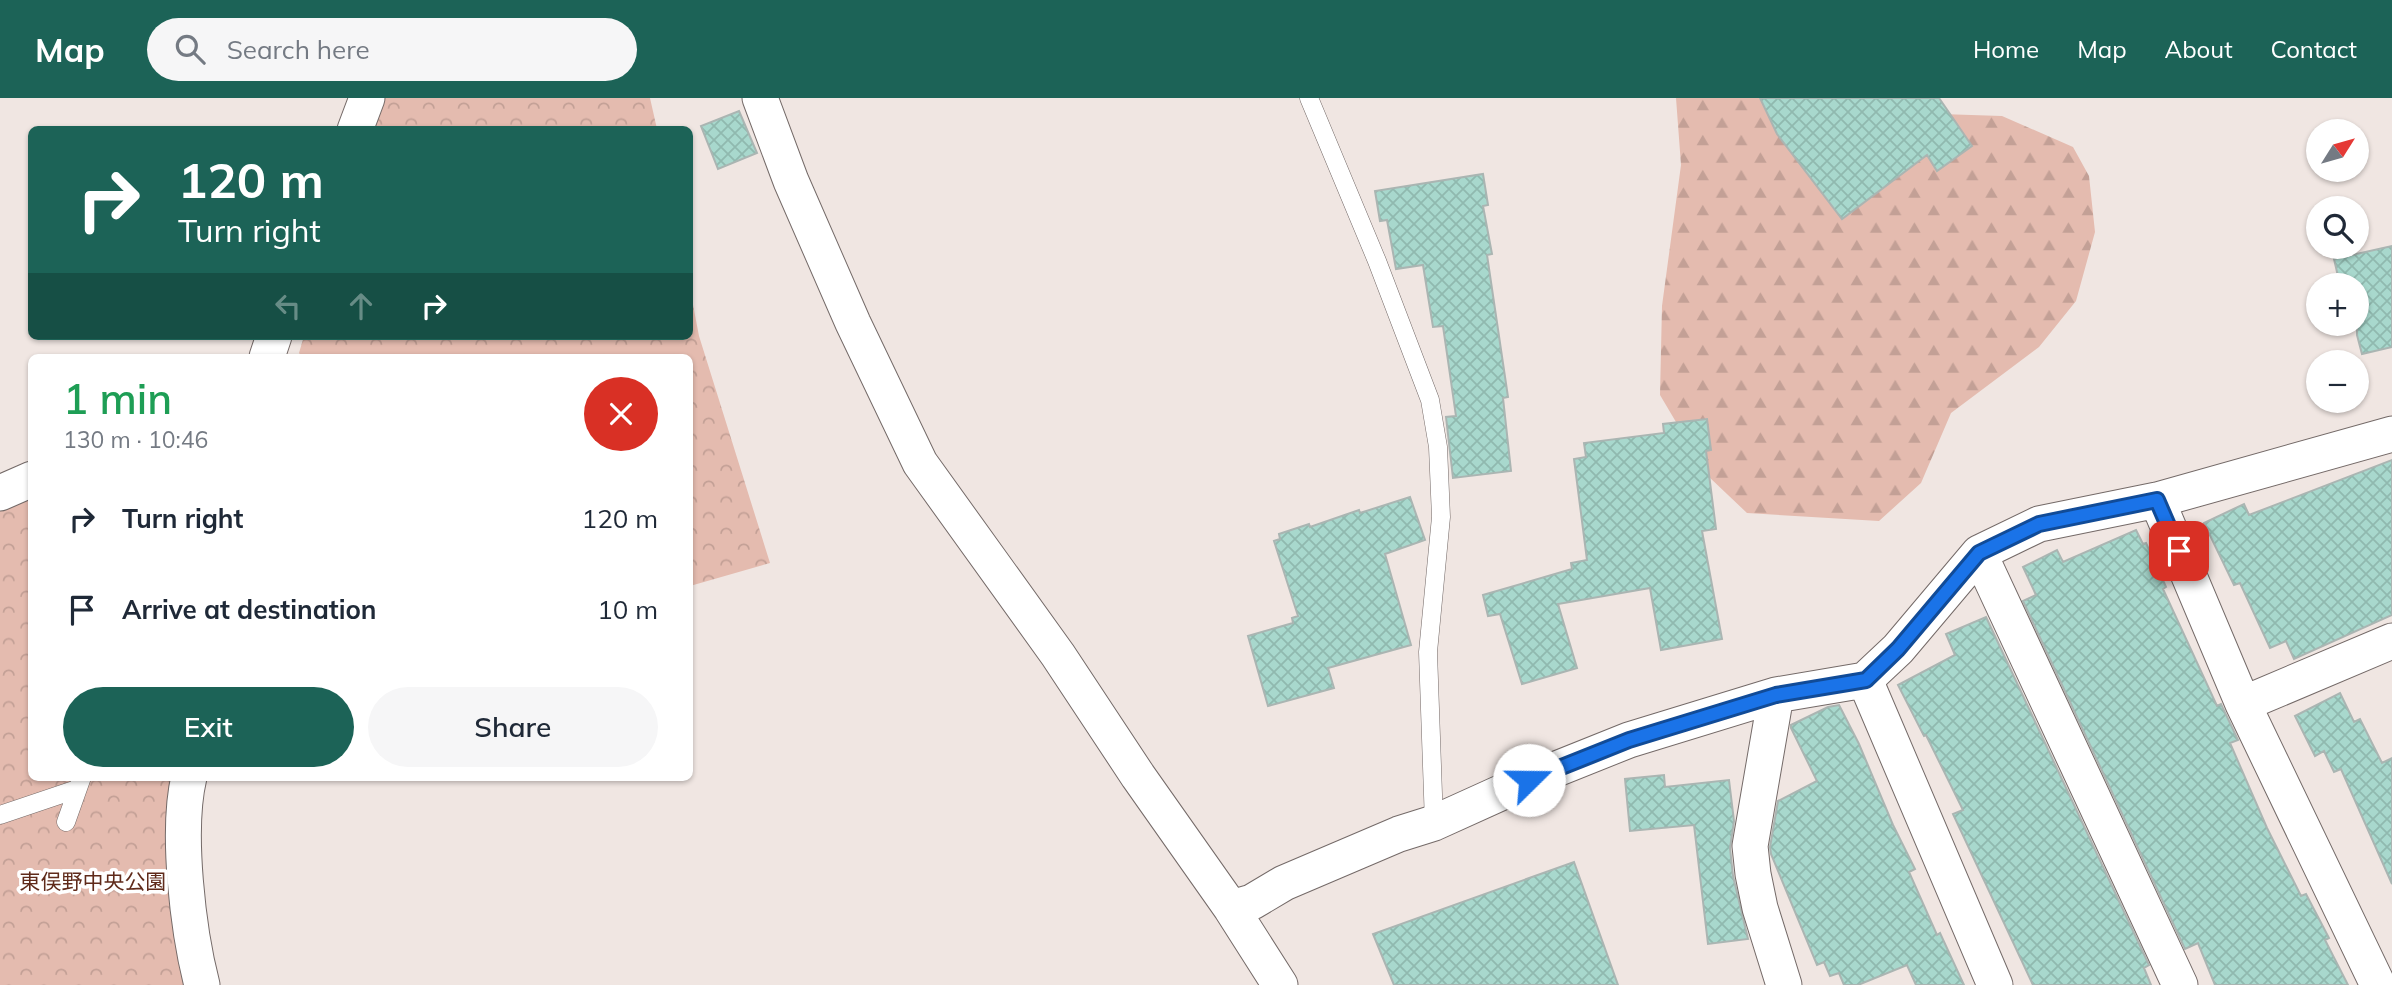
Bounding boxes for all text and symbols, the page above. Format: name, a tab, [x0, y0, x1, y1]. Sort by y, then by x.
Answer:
search box	[147, 18, 637, 81]
text: Map	[35, 29, 105, 70]
icon: search	[171, 30, 209, 68]
text: Search here	[227, 33, 370, 66]
text: Home	[1973, 34, 2039, 64]
text: Map	[2077, 34, 2127, 64]
text: About	[2165, 34, 2233, 64]
text: Contact	[2271, 34, 2357, 64]
north arrow	[2306, 119, 2370, 182]
map controls	[2306, 119, 2369, 413]
text: 120 m	[178, 149, 324, 210]
icon: right	[63, 154, 154, 245]
button: search	[2306, 196, 2369, 259]
text: Turn right	[178, 210, 321, 250]
button: +	[2306, 273, 2369, 336]
icon: left	[269, 287, 307, 325]
icon: ahead	[342, 287, 380, 325]
icon: right	[415, 287, 453, 325]
button: −	[2306, 350, 2369, 413]
text: 1 min	[63, 372, 172, 425]
button: close	[584, 377, 658, 451]
text: 130 m · 10:46	[63, 425, 208, 454]
icon: right	[63, 500, 101, 538]
text: Turn right	[122, 502, 243, 535]
text: 120 m	[582, 502, 658, 535]
pin	[2149, 521, 2209, 581]
icon: arrive	[2160, 532, 2198, 570]
icon: arrive	[63, 591, 101, 629]
text: Arrive at destination	[122, 593, 377, 626]
text: 10 m	[597, 593, 658, 626]
button: Exit	[63, 687, 354, 767]
button: Share	[368, 687, 658, 767]
position arrow	[1492, 743, 1566, 817]
park label: 東俣野中央公園	[20, 868, 167, 894]

